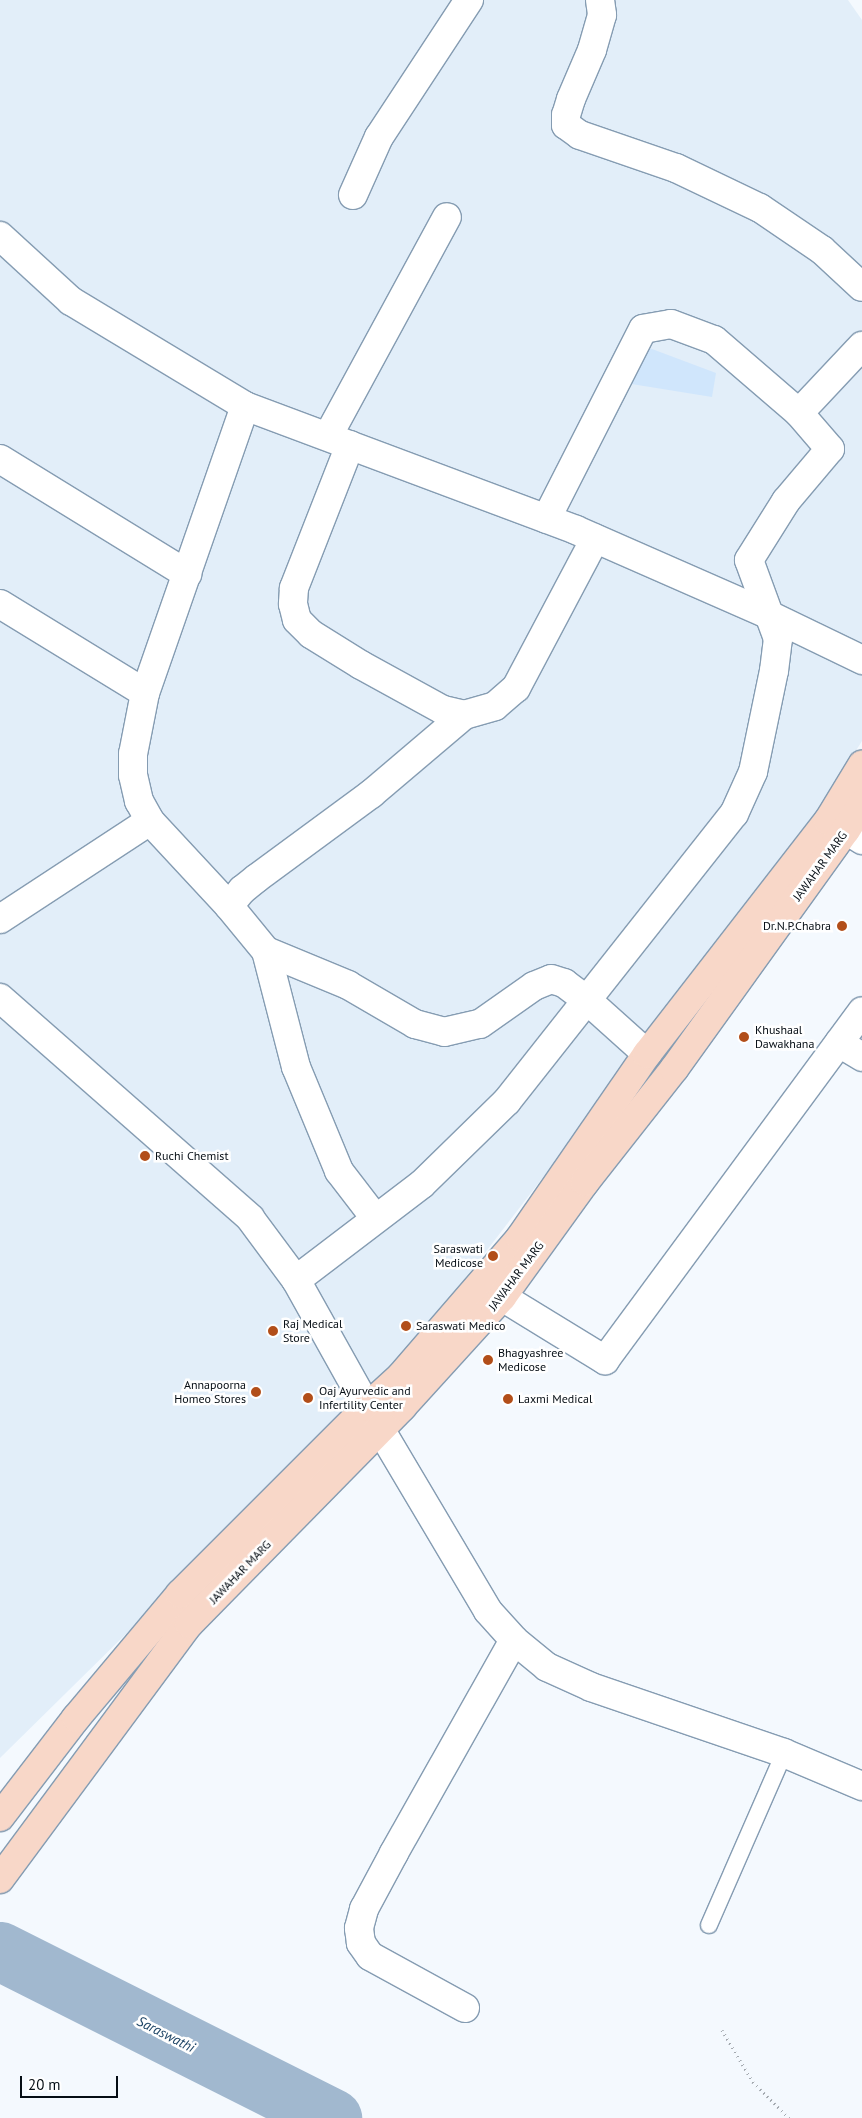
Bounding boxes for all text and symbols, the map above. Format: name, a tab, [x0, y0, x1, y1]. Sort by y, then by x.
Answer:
street label: JAWAHAR MARG	[790, 828, 850, 904]
place label: Dr.N.P.Chabra	[763, 919, 831, 933]
marker: Dr.N.P.Chabra	[835, 919, 849, 933]
place label: Khushaal Dawakhana	[755, 1023, 814, 1051]
marker: Khushaal Dawakhana	[737, 1030, 751, 1044]
place label: Ruchi Chemist	[155, 1149, 228, 1163]
marker: Ruchi Chemist	[139, 1150, 151, 1162]
street label: JAWAHAR MARG	[485, 1239, 547, 1313]
place label: Saraswati Medicose	[434, 1242, 483, 1270]
marker: Saraswati Medicose	[487, 1250, 499, 1262]
place label: Raj Medical Store	[283, 1317, 343, 1345]
place label: Saraswati Medico	[416, 1319, 505, 1333]
marker: Saraswati Medico	[400, 1320, 412, 1332]
marker: Raj Medical Store	[267, 1325, 279, 1337]
place label: Bhagyashree Medicose	[498, 1346, 563, 1374]
marker: Bhagyashree Medicose	[482, 1354, 494, 1366]
place label: Annapoorna Homeo Stores	[174, 1378, 246, 1406]
place label: Oaj Ayurvedic and Infertility Center	[319, 1384, 411, 1412]
marker: Annapoorna Homeo Stores	[250, 1386, 262, 1398]
marker: Oaj Ayurvedic and Infertility Center	[301, 1391, 315, 1405]
place label: Laxmi Medical	[518, 1392, 592, 1406]
marker: Laxmi Medical	[502, 1393, 514, 1405]
street label: JAWAHAR MARG	[206, 1537, 274, 1607]
water label: Saraswathi	[134, 2012, 198, 2056]
scale bar	[22, 2066, 120, 2098]
text: 20 m	[28, 2075, 61, 2094]

